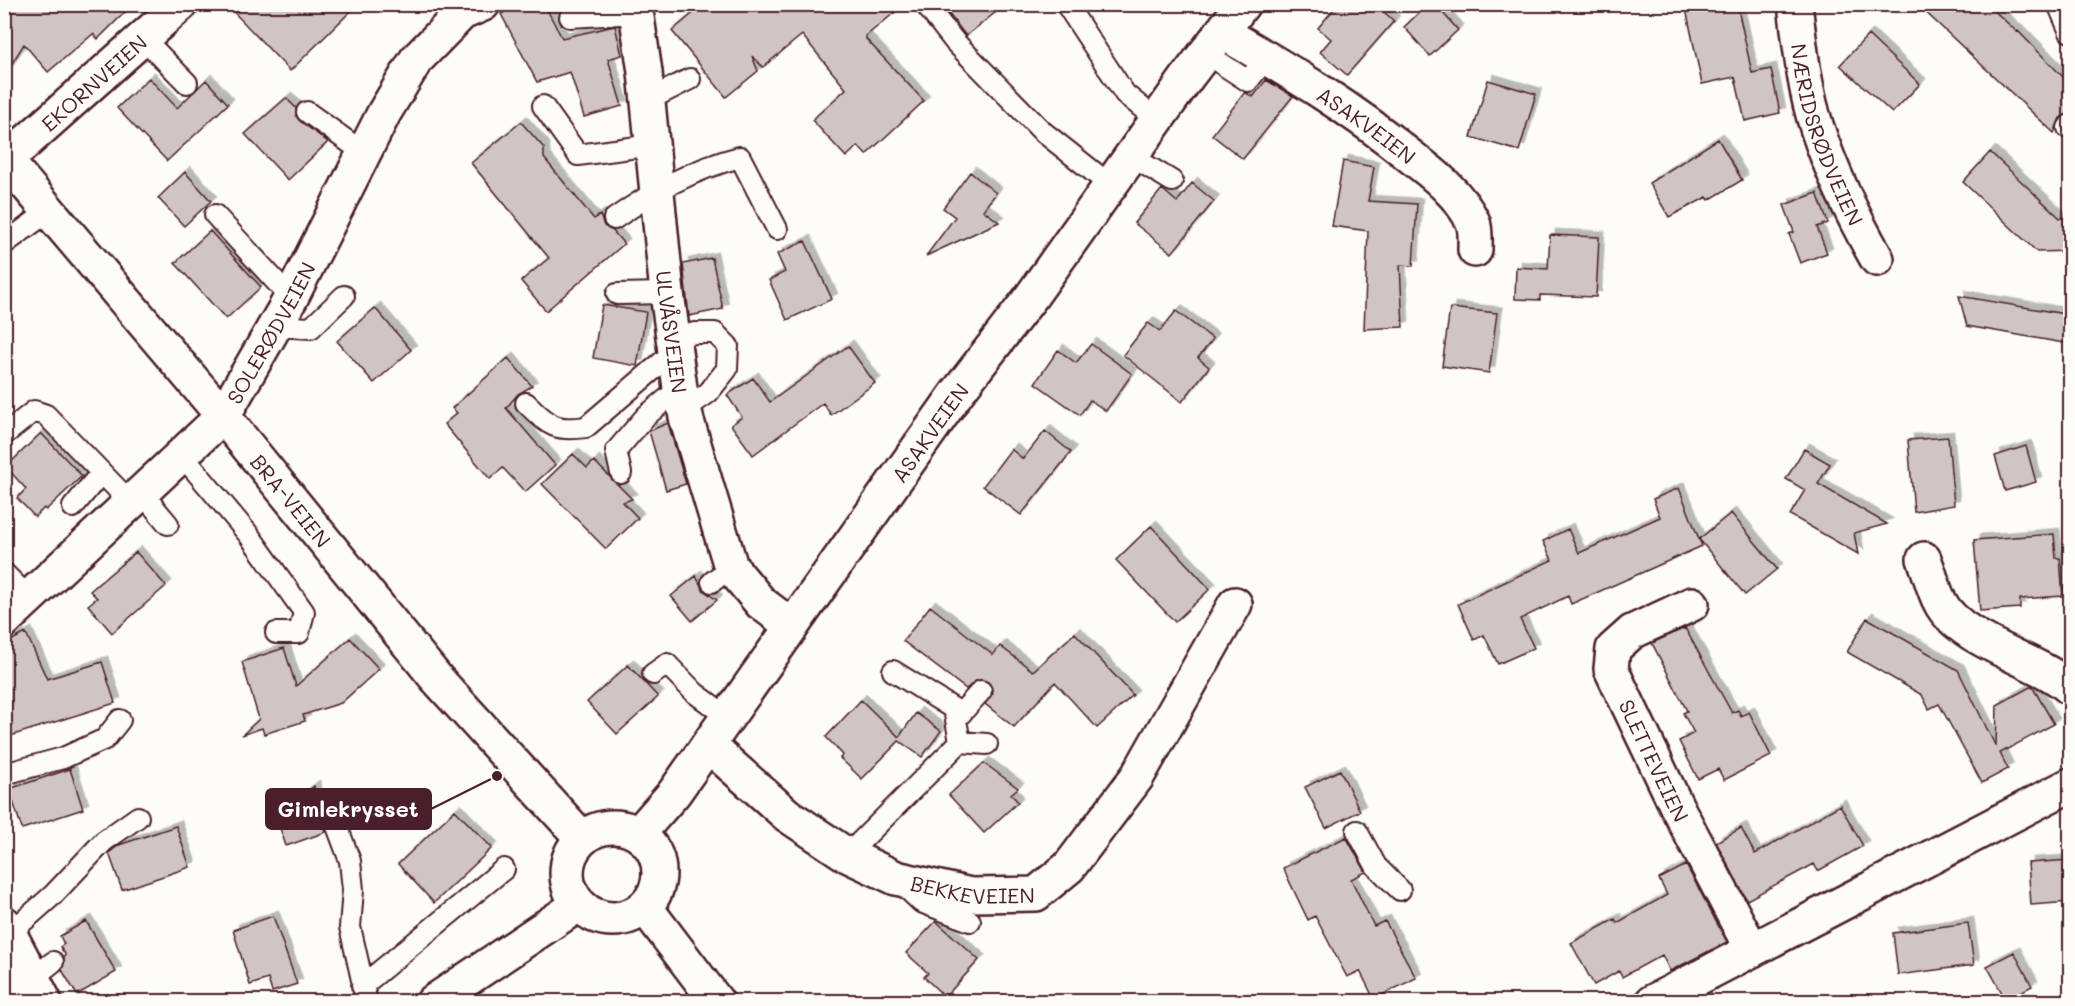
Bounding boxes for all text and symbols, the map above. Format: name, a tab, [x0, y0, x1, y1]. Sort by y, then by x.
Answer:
street label: EKORNVEIEN	[35, 28, 152, 136]
street label: NÆRIDSRØDVEIEN	[1786, 42, 1870, 230]
street label: ASAKVEIEN	[1312, 80, 1422, 169]
street label: SOLERØDVEIEN	[220, 257, 321, 408]
street label: ULVÅSVEIEN	[651, 269, 694, 395]
street label: ASAKVEIEN	[885, 377, 974, 487]
street label: BRA-VEIEN	[246, 448, 337, 552]
street label: SLETTEVEIEN	[1614, 695, 1696, 826]
callout: Gimlekrysset	[266, 789, 431, 829]
text: Gimlekrysset	[277, 794, 419, 823]
street label: BEKKEVEIEN	[908, 868, 1035, 908]

